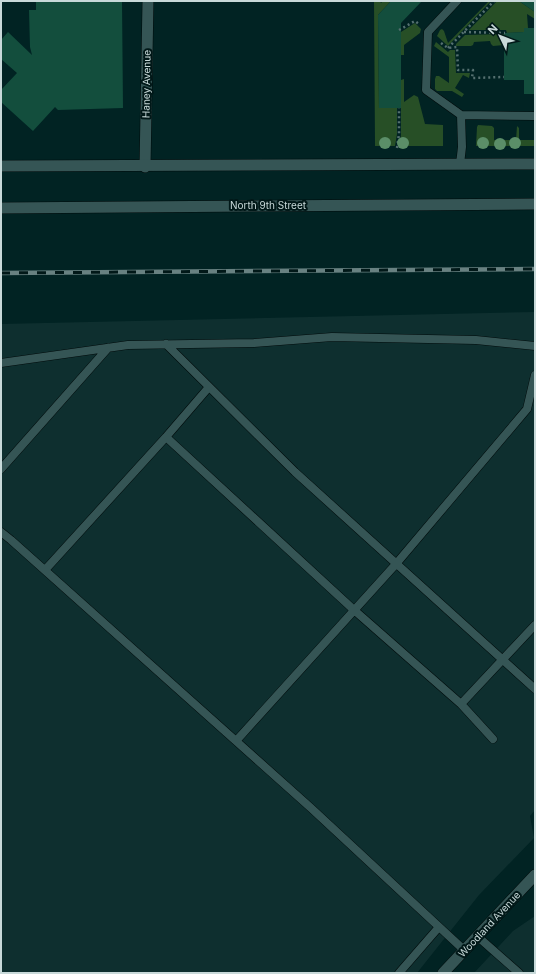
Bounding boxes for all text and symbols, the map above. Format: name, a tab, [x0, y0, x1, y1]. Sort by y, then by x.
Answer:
north arrow	[480, 16, 520, 56]
text: N	[485, 21, 501, 37]
street label: Haney Avenue	[139, 50, 153, 118]
street label: North 9th Street	[230, 199, 307, 211]
street label: Woodland Avenue	[455, 889, 523, 959]

